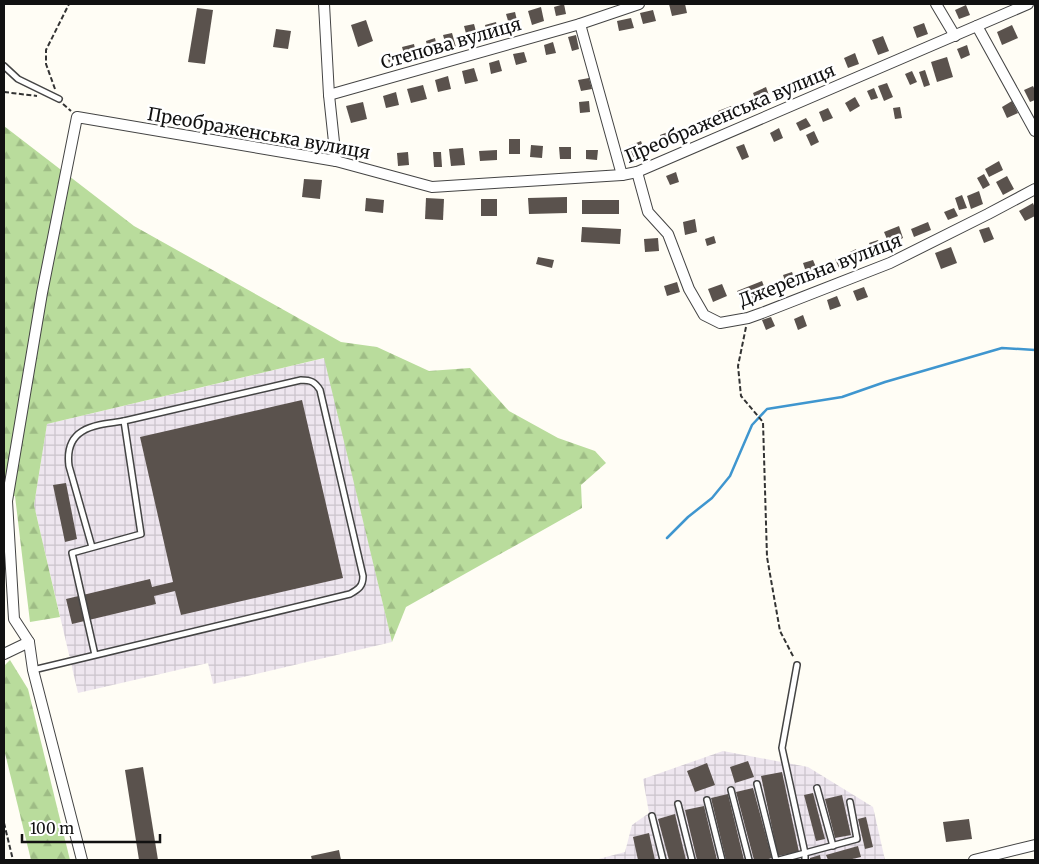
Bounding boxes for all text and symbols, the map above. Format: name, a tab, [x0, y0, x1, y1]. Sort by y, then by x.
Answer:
street label: Степова вулиця	[378, 12, 524, 74]
street label: Преображенська вулиця	[621, 58, 839, 168]
street label: Преображенська вулиця	[146, 102, 373, 164]
street label: Джерельна вулиця	[735, 228, 905, 312]
scale bar	[22, 812, 160, 844]
text: 100 m	[30, 819, 74, 838]

